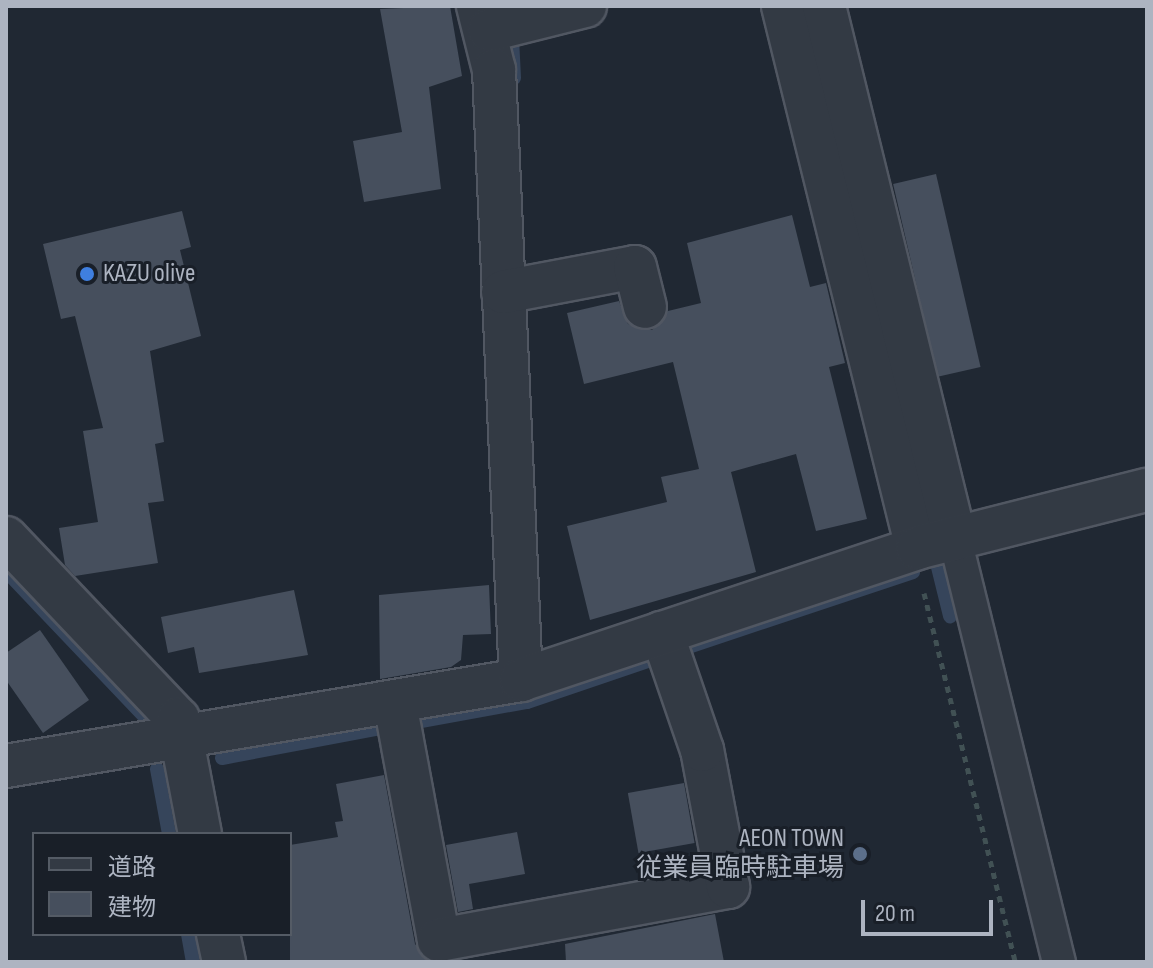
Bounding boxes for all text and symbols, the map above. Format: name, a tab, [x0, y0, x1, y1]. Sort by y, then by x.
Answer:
place label: KAZU olive	[103, 258, 195, 290]
marker: KAZU olive	[78, 265, 96, 283]
place label: AEON TOWN 従業員臨時駐車場	[636, 823, 844, 884]
legend	[32, 832, 292, 936]
marker: AEON TOWN 従業員臨時駐車場	[851, 845, 869, 863]
text: 道路	[108, 853, 156, 882]
scale bar	[865, 884, 997, 934]
text: 建物	[108, 893, 156, 922]
text: 20 m	[875, 899, 915, 928]

